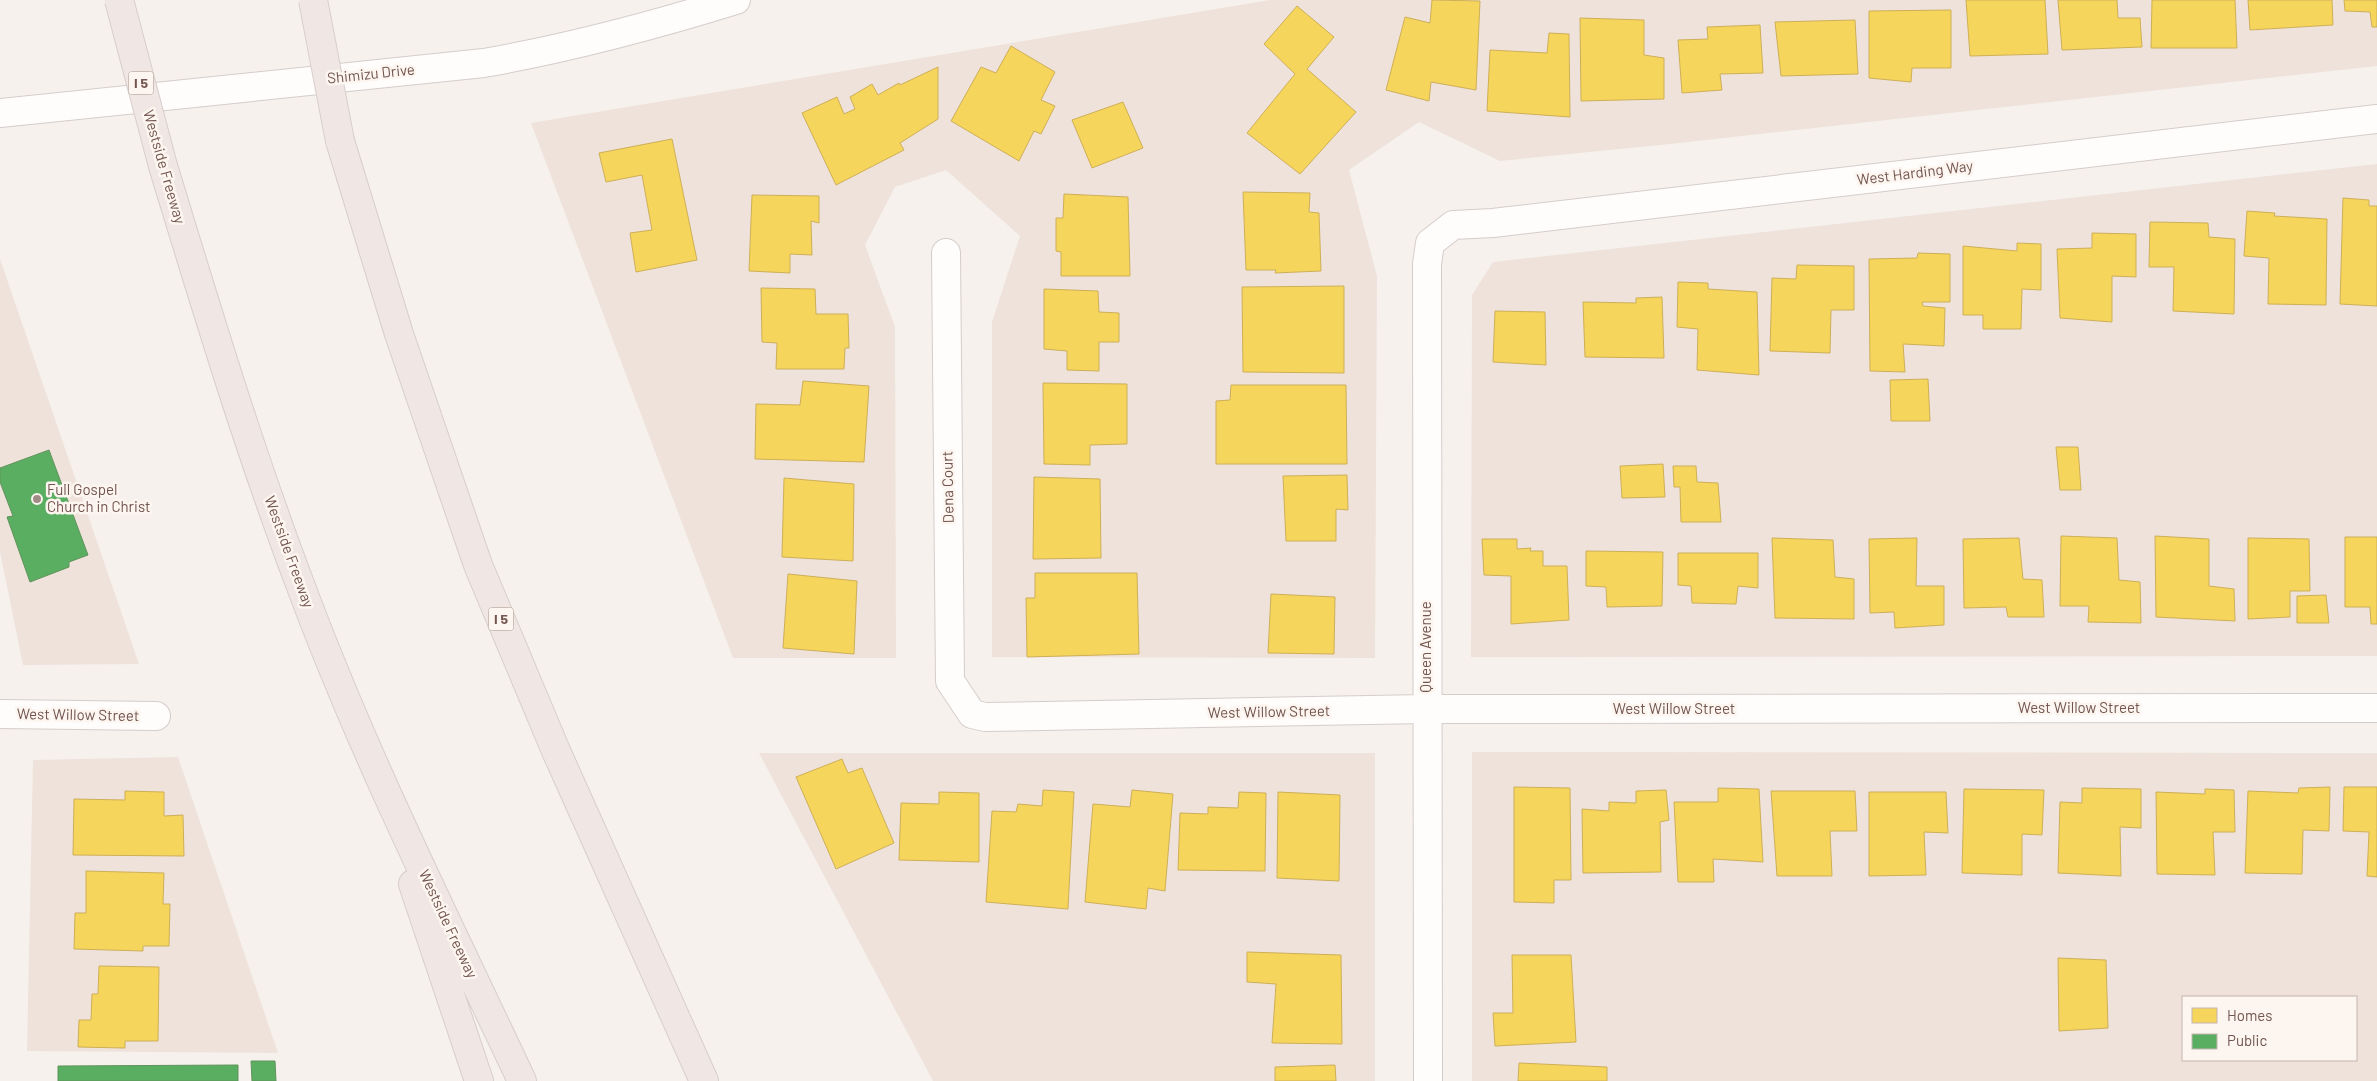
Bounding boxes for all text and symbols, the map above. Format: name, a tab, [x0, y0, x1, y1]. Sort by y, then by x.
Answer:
street label: Shimizu Drive	[326, 59, 416, 87]
road number: I 5	[128, 72, 154, 95]
street label: Westside Freeway	[140, 108, 190, 226]
street label: West Harding Way	[1856, 156, 1974, 188]
street label: Dena Court	[937, 451, 957, 523]
place label: Full Gospel Church in Christ	[47, 480, 151, 515]
marker: Full Gospel Church in Christ	[31, 493, 43, 505]
street label: Westside Freeway	[261, 493, 319, 610]
street label: Queen Avenue	[1416, 601, 1434, 693]
road number: I 5	[488, 608, 514, 630]
street label: West Willow Street	[2018, 698, 2140, 716]
street label: West Willow Street	[1613, 699, 1735, 717]
street label: West Willow Street	[1208, 701, 1330, 721]
street label: West Willow Street	[17, 704, 139, 724]
street label: Westside Freeway	[416, 866, 482, 981]
legend	[2182, 996, 2357, 1061]
text: Homes	[2227, 1006, 2272, 1024]
text: Public	[2227, 1031, 2267, 1049]

